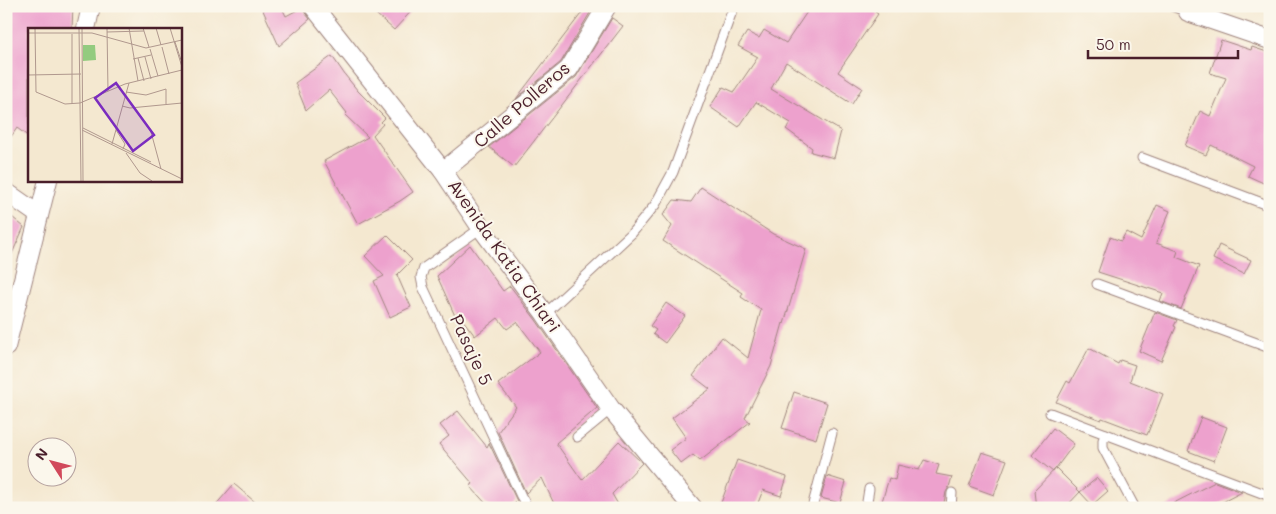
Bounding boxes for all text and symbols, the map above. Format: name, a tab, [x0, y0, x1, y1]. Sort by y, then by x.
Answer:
inset map	[28, 28, 181, 181]
scale bar	[1088, 28, 1238, 60]
text: 50 m	[1096, 34, 1131, 54]
street label: Calle Polleros	[468, 56, 575, 153]
street label: Avenida Katia Chiari	[443, 174, 567, 337]
street label: Pasaje 5	[445, 310, 499, 389]
north arrow	[28, 436, 78, 486]
text: N	[30, 444, 52, 464]

